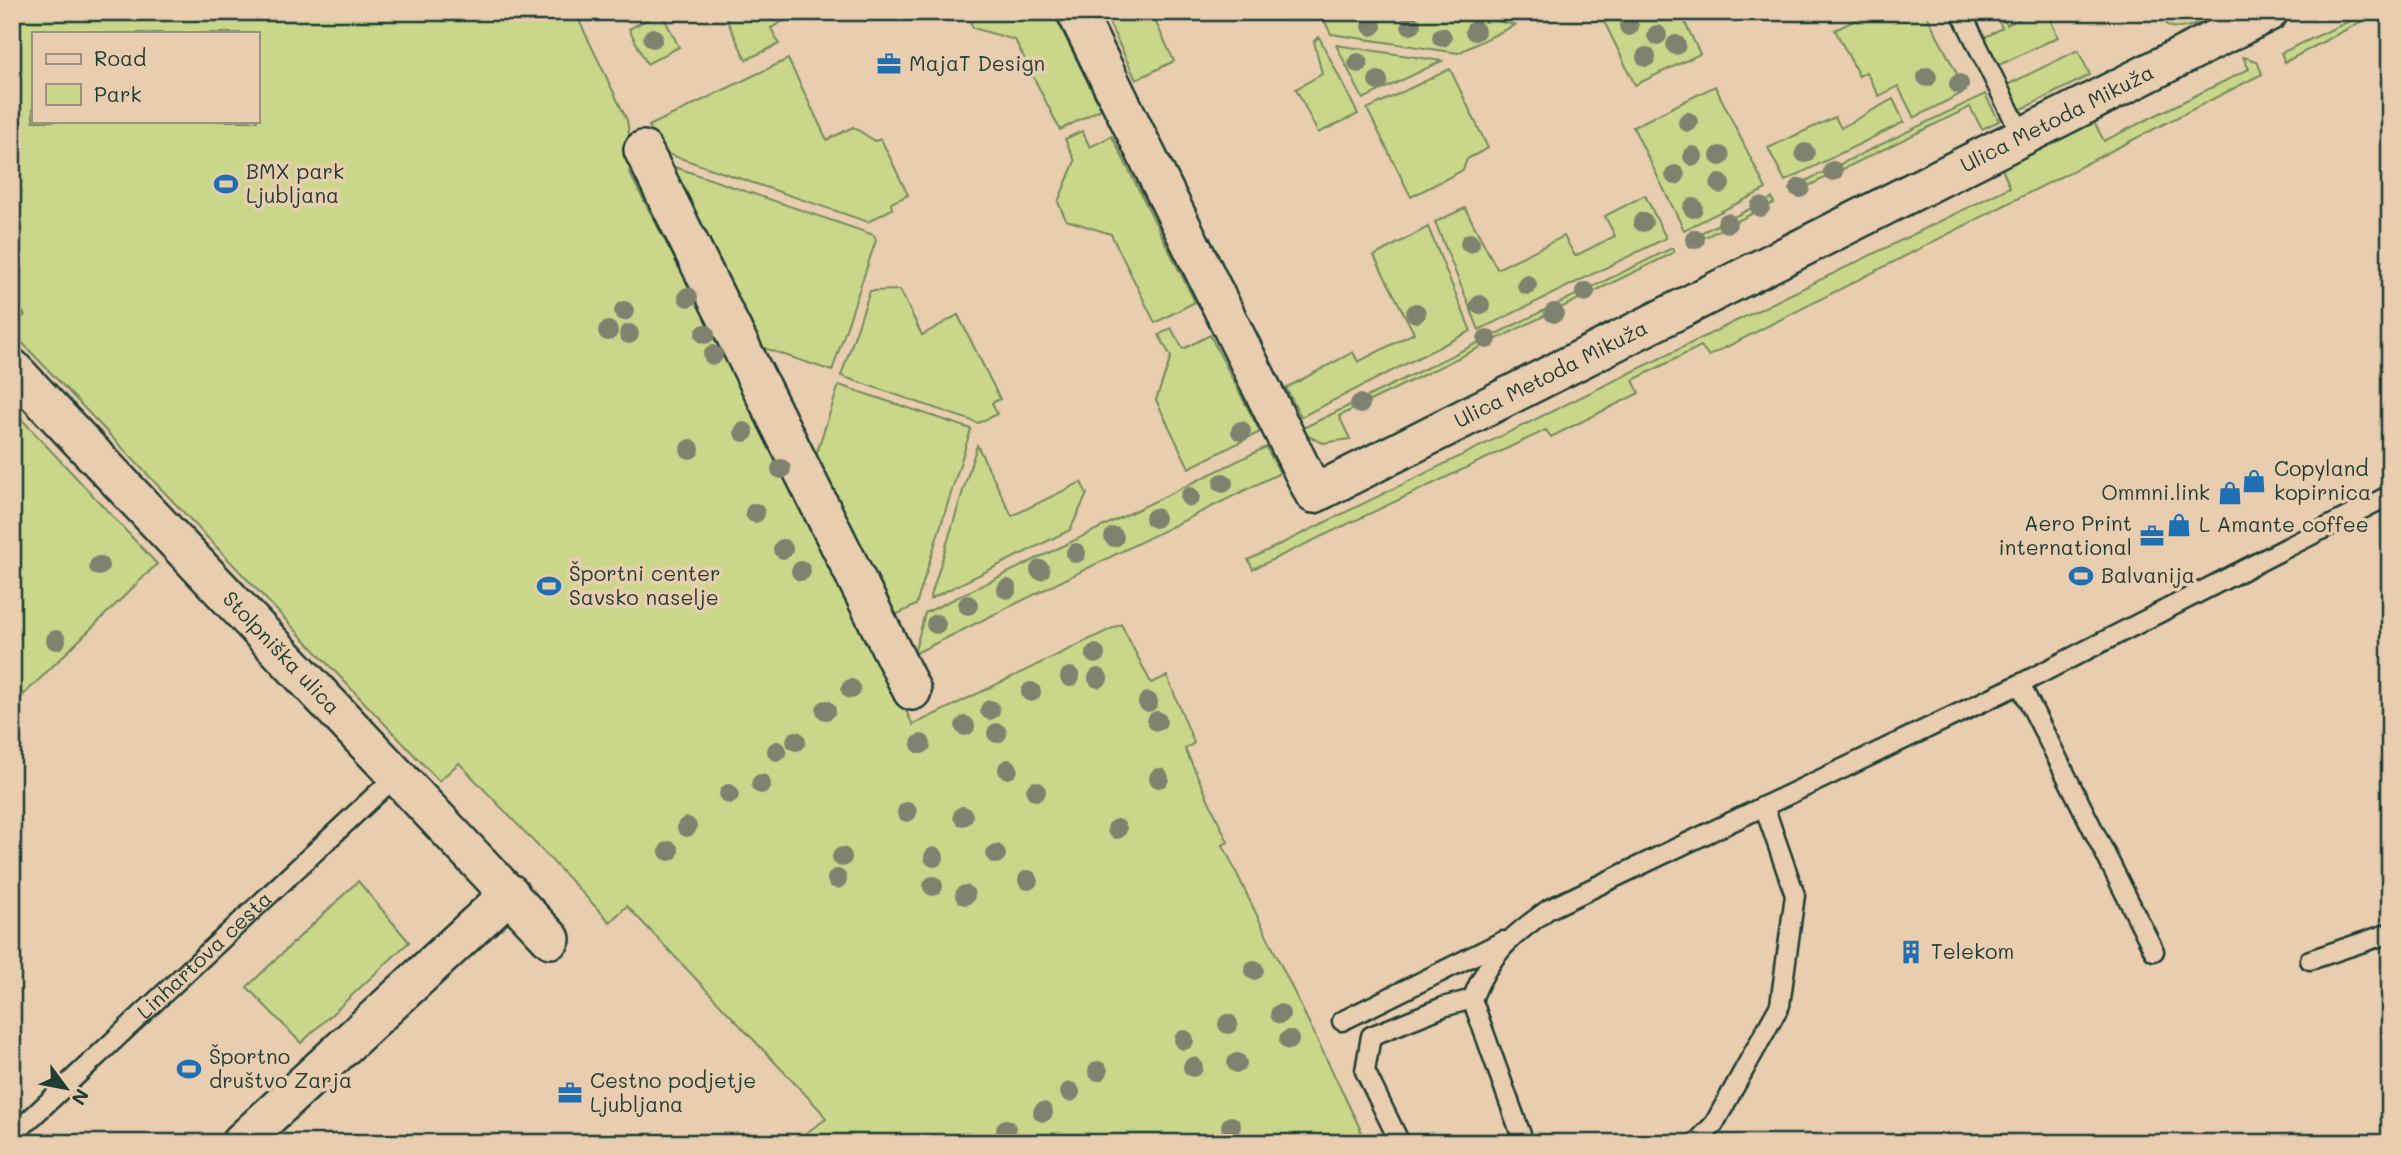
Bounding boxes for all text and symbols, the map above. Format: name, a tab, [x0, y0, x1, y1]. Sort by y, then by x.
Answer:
legend	[32, 32, 259, 122]
text: Road	[94, 44, 146, 71]
place label: MajaT Design	[909, 49, 1045, 76]
office icon: MajaT Design	[875, 50, 903, 78]
street label: Ulica Metoda Mikuža	[1955, 58, 2158, 178]
text: Park	[94, 80, 142, 107]
place label: BMX park Ljubljana	[246, 157, 344, 208]
sports icon: BMX park Ljubljana	[212, 170, 240, 198]
street label: Ulica Metoda Mikuža	[1449, 313, 1652, 433]
place label: Copyland kopirnica	[2274, 454, 2371, 505]
shop icon: Copyland kopirnica	[2240, 467, 2268, 495]
place label: Ommni.link	[2101, 478, 2210, 505]
shop icon: Ommni.link	[2216, 479, 2244, 507]
place label: Aero Print international	[1998, 509, 2132, 560]
place label: L Amante coffee	[2199, 510, 2369, 537]
shop icon: L Amante coffee	[2165, 511, 2193, 539]
office icon: Aero Print international	[2138, 522, 2166, 550]
place label: Športni center Savsko naselje	[569, 559, 721, 610]
place label: Balvanija	[2101, 561, 2195, 588]
sports icon: Balvanija	[2067, 562, 2095, 590]
sports icon: Športni center Savsko naselje	[535, 572, 563, 600]
street label: Stolpniška ulica	[218, 585, 347, 719]
street label: Linhartova cesta	[130, 885, 277, 1024]
place label: Telekom	[1931, 937, 2014, 964]
building icon: Telekom	[1897, 938, 1925, 966]
place label: Športno društvo Zarja	[209, 1042, 352, 1093]
north arrow	[32, 1054, 102, 1124]
sports icon: Športno društvo Zarja	[175, 1055, 203, 1083]
place label: Cestno podjetje Ljubljana	[590, 1066, 756, 1117]
office icon: Cestno podjetje Ljubljana	[556, 1079, 584, 1107]
text: N	[66, 1085, 95, 1110]

